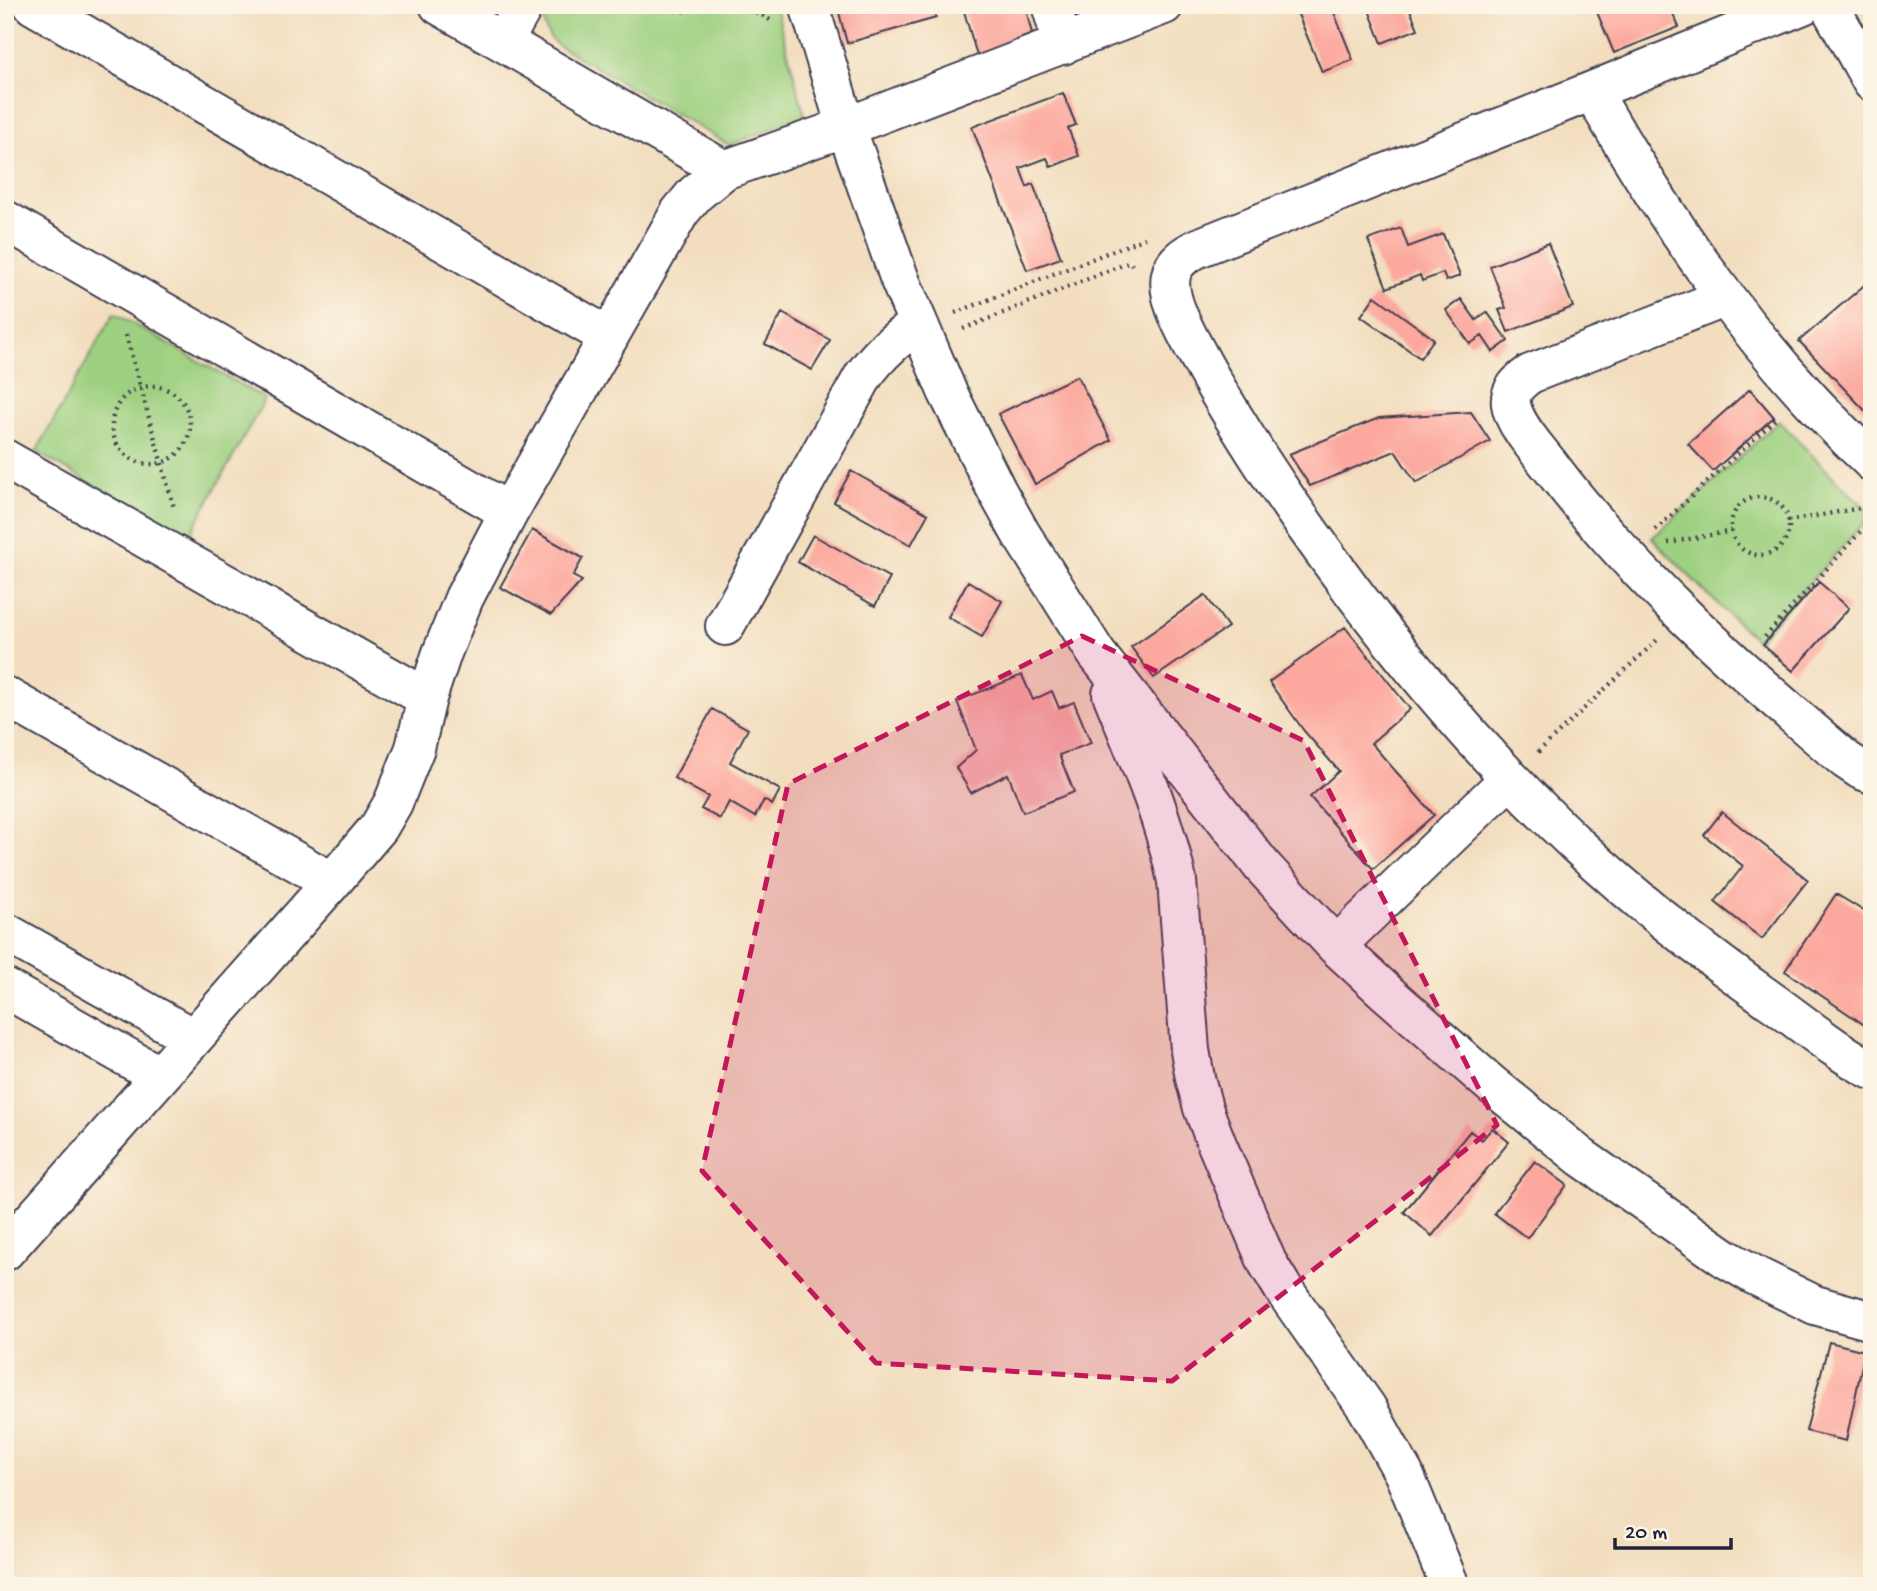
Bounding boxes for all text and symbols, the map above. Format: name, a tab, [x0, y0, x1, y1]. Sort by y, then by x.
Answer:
scale bar	[1615, 1507, 1730, 1551]
text: 20 m	[1625, 1522, 1667, 1547]

